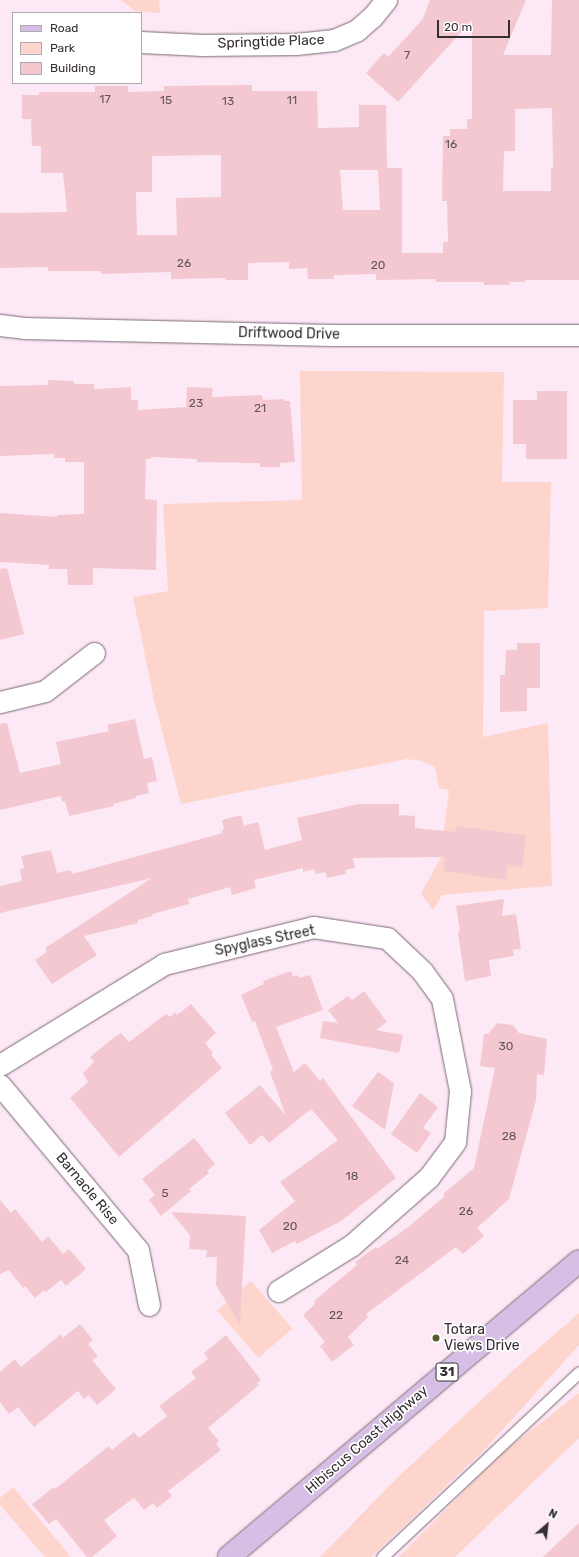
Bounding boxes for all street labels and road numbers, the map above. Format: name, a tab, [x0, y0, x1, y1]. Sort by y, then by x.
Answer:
street label: Springtide Place	[217, 32, 325, 52]
street label: Driftwood Drive	[238, 325, 340, 343]
street label: Spyglass Street	[213, 922, 317, 960]
street label: Barnacle Rise	[52, 1150, 122, 1228]
road number: 31	[435, 1361, 459, 1383]
street label: Hibiscus Coast Highway	[302, 1382, 432, 1498]

